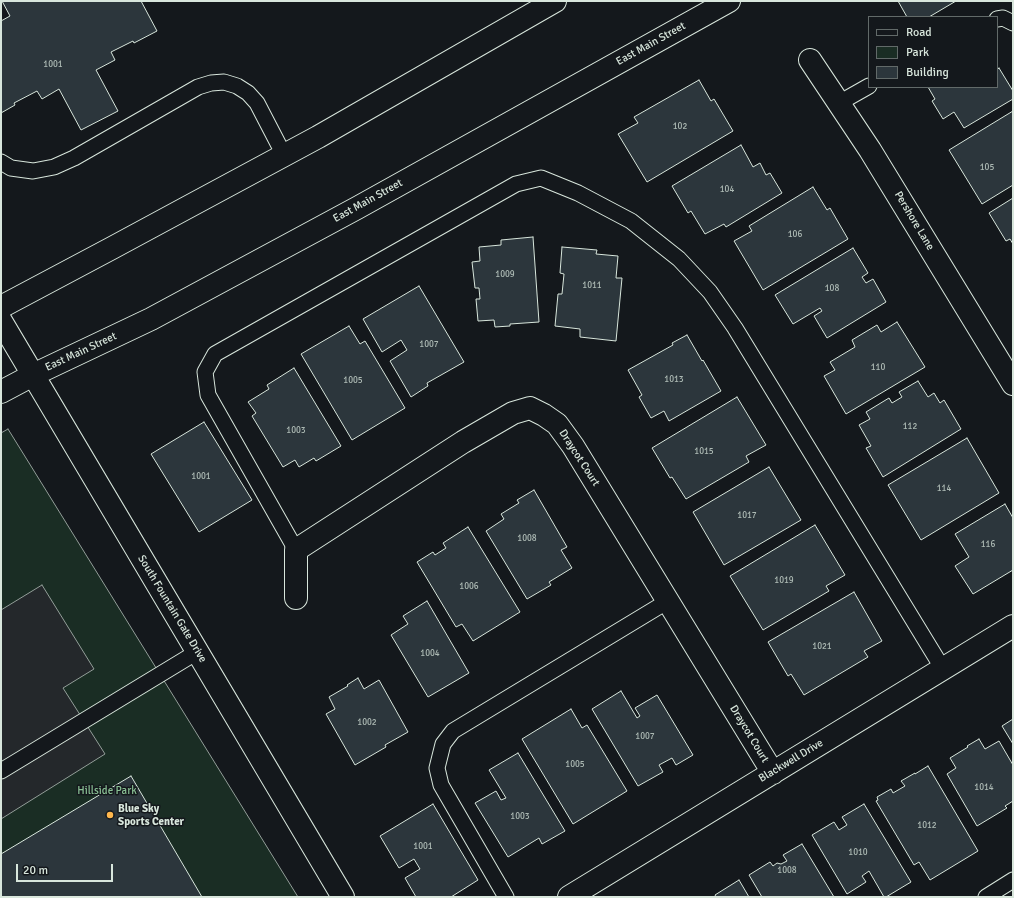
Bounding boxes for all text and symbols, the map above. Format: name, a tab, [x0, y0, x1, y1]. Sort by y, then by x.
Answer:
legend	[868, 16, 998, 88]
street label: East Main Street	[614, 19, 688, 69]
text: Road	[906, 25, 932, 40]
text: Park	[906, 45, 929, 60]
house number: 1001	[43, 60, 63, 70]
text: Building	[906, 65, 949, 80]
house number: 102	[673, 122, 687, 132]
house number: 105	[980, 163, 994, 173]
street label: East Main Street	[331, 176, 405, 226]
house number: 104	[720, 185, 734, 195]
street label: Pershore Lane	[891, 189, 937, 253]
house number: 106	[788, 230, 802, 240]
house number: 1009	[495, 270, 515, 280]
house number: 1011	[582, 281, 602, 291]
house number: 108	[825, 284, 839, 294]
street label: East Main Street	[43, 330, 119, 374]
house number: 1007	[419, 340, 439, 350]
house number: 110	[871, 363, 885, 373]
house number: 1013	[664, 375, 684, 385]
house number: 1005	[343, 376, 363, 386]
house number: 112	[903, 422, 917, 432]
house number: 1003	[286, 426, 306, 436]
street label: Draycot Court	[556, 427, 602, 489]
house number: 1015	[694, 447, 714, 457]
house number: 1001	[191, 472, 211, 482]
house number: 114	[937, 484, 951, 494]
house number: 1017	[737, 511, 757, 521]
house number: 1008	[517, 534, 537, 544]
house number: 116	[981, 540, 995, 550]
street label: South Fountain Gate Drive	[135, 553, 209, 665]
house number: 1019	[774, 576, 794, 586]
house number: 1006	[459, 582, 479, 592]
house number: 1021	[812, 642, 832, 652]
house number: 1004	[420, 649, 440, 659]
street label: Draycot Court	[727, 703, 771, 765]
house number: 1002	[357, 718, 377, 728]
house number: 1007	[635, 732, 655, 742]
street label: Blackwell Drive	[756, 737, 826, 785]
house number: 1005	[565, 760, 585, 770]
house number: 1014	[974, 783, 994, 793]
park label: Hillside Park	[77, 784, 137, 798]
place label: Blue Sky Sports Center	[118, 802, 184, 828]
marker: Blue Sky Sports Center	[105, 810, 115, 820]
house number: 1003	[510, 812, 530, 822]
house number: 1012	[917, 821, 937, 831]
house number: 1001	[413, 842, 433, 852]
house number: 1010	[848, 848, 868, 858]
scale bar	[18, 856, 115, 882]
text: 20 m	[23, 863, 48, 878]
house number: 1008	[777, 866, 797, 876]

